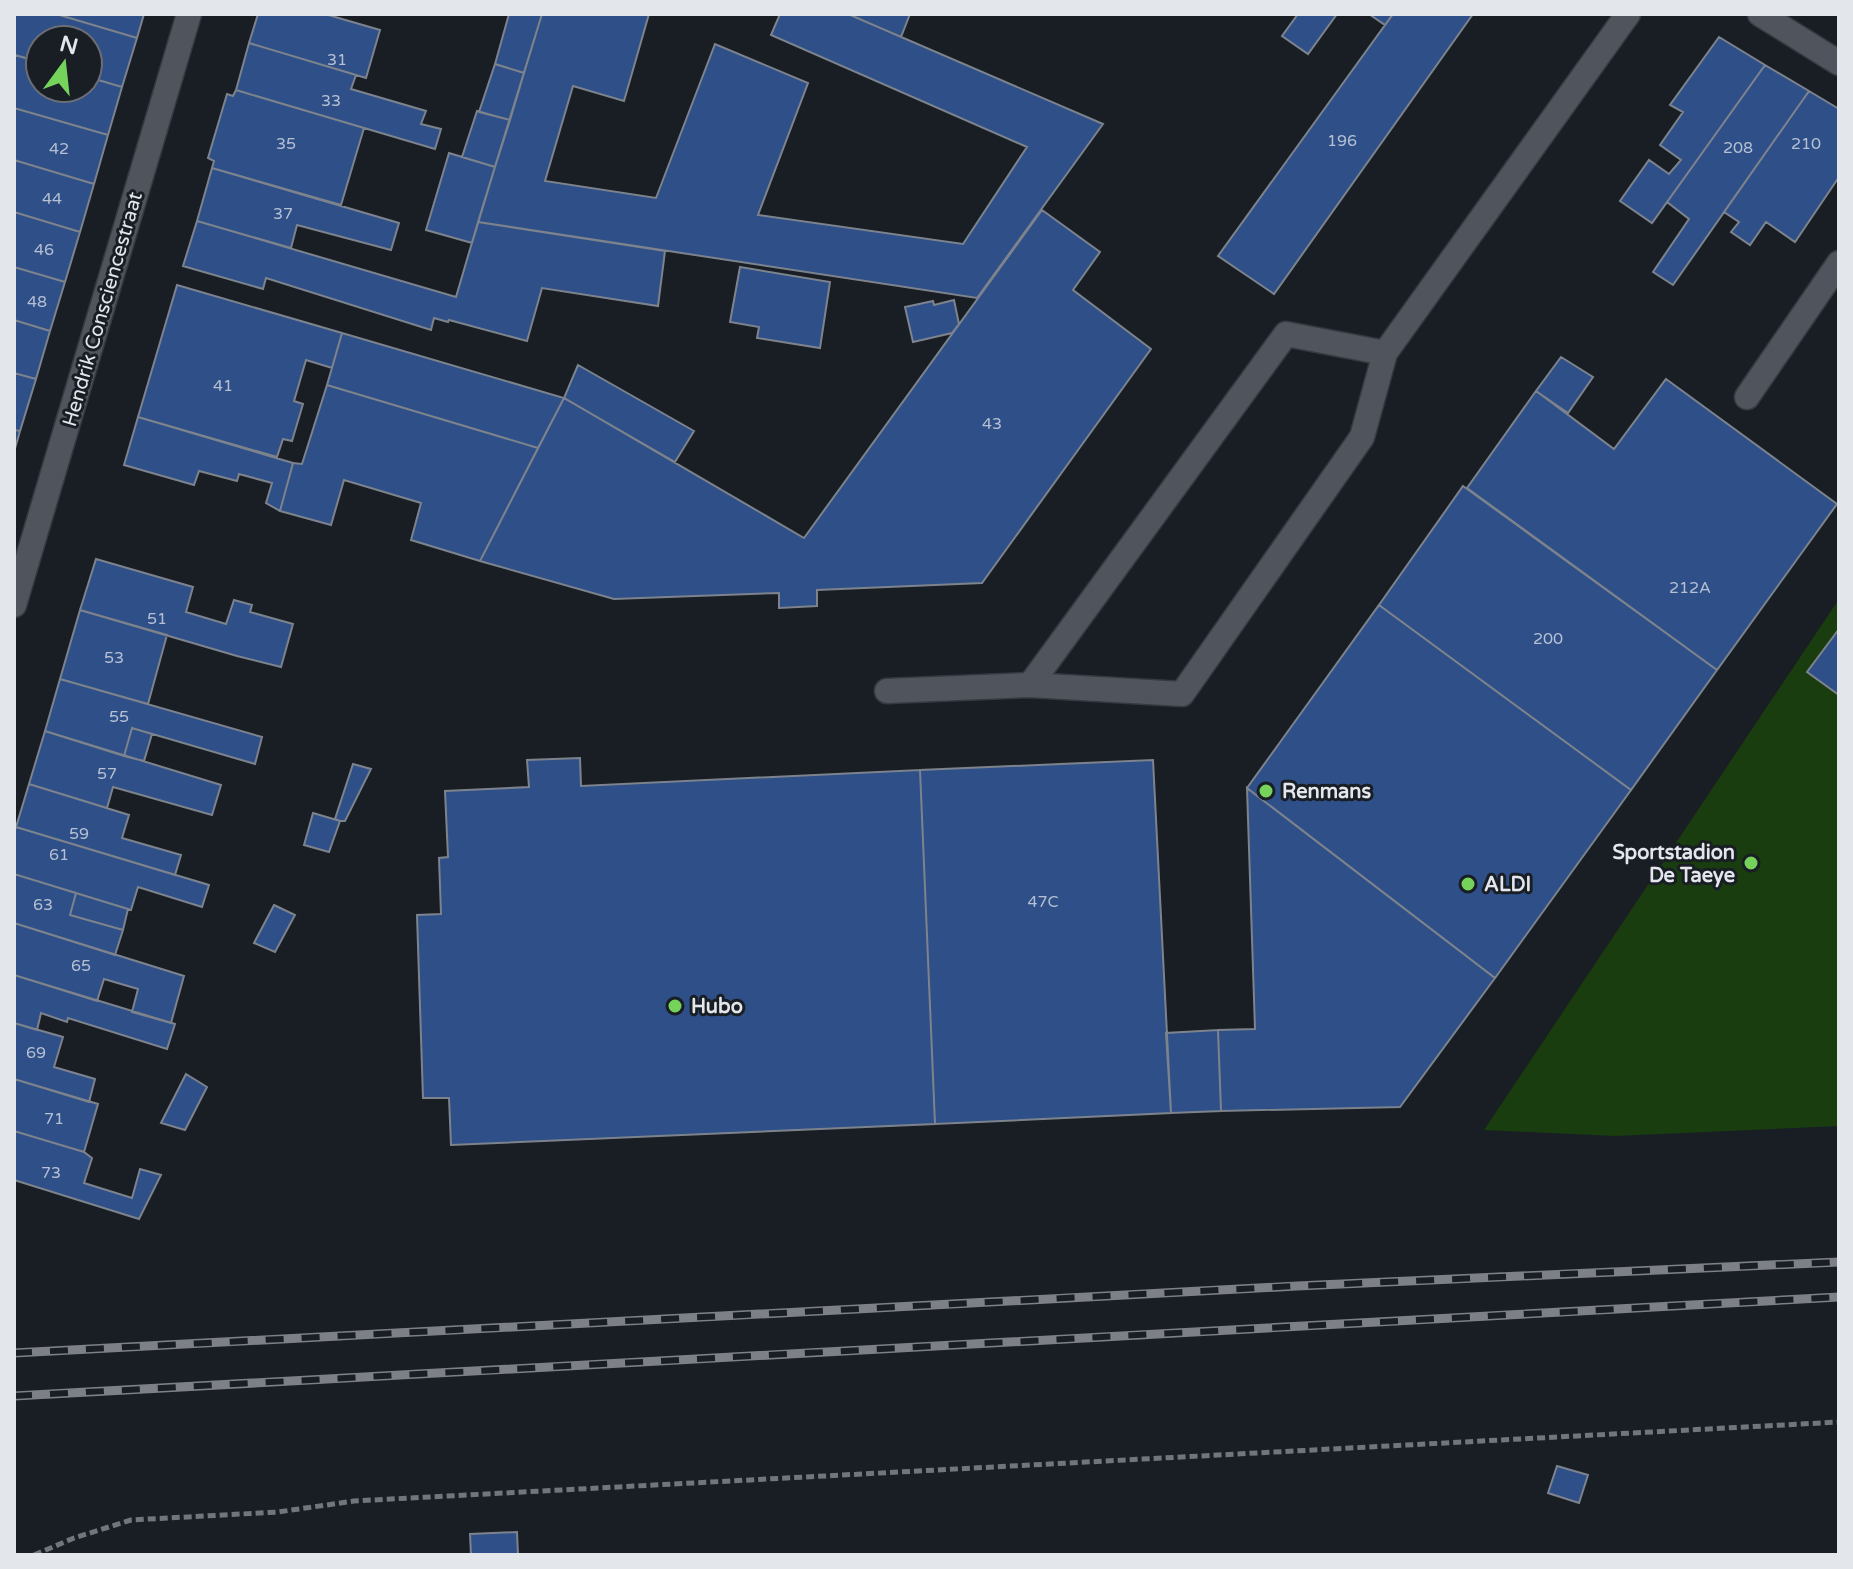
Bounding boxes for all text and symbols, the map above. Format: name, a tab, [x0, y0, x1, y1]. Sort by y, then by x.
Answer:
north arrow	[24, 24, 104, 104]
text: N	[57, 31, 81, 60]
house number: 31	[327, 50, 347, 70]
house number: 33	[321, 91, 341, 111]
house number: 196	[1327, 131, 1357, 151]
house number: 35	[276, 134, 296, 154]
house number: 210	[1791, 134, 1821, 154]
house number: 208	[1723, 138, 1753, 158]
house number: 42	[49, 139, 69, 159]
house number: 44	[42, 189, 62, 209]
street label: Hendrik Consciencestraat	[58, 189, 148, 429]
house number: 37	[273, 204, 293, 224]
house number: 46	[34, 240, 54, 260]
house number: 48	[27, 292, 47, 312]
house number: 41	[213, 376, 233, 396]
house number: 43	[982, 414, 1002, 434]
house number: 212A	[1669, 578, 1711, 598]
house number: 51	[147, 609, 167, 629]
house number: 200	[1533, 629, 1563, 649]
house number: 53	[104, 648, 124, 668]
house number: 55	[109, 707, 129, 727]
house number: 57	[97, 764, 117, 784]
place label: Renmans	[1282, 780, 1372, 804]
marker: Renmans	[1257, 782, 1275, 800]
house number: 59	[69, 824, 89, 844]
place label: Sportstadion De Taeye	[1612, 841, 1735, 888]
house number: 61	[49, 845, 69, 865]
marker: Sportstadion De Taeye	[1742, 854, 1760, 872]
place label: ALDI	[1484, 873, 1531, 897]
marker: ALDI	[1459, 875, 1477, 893]
house number: 47C	[1027, 892, 1059, 912]
house number: 63	[33, 895, 53, 915]
house number: 65	[71, 956, 91, 976]
place label: Hubo	[691, 995, 743, 1019]
marker: Hubo	[666, 997, 684, 1015]
house number: 69	[26, 1043, 46, 1063]
house number: 71	[44, 1109, 64, 1129]
house number: 73	[41, 1163, 61, 1183]

